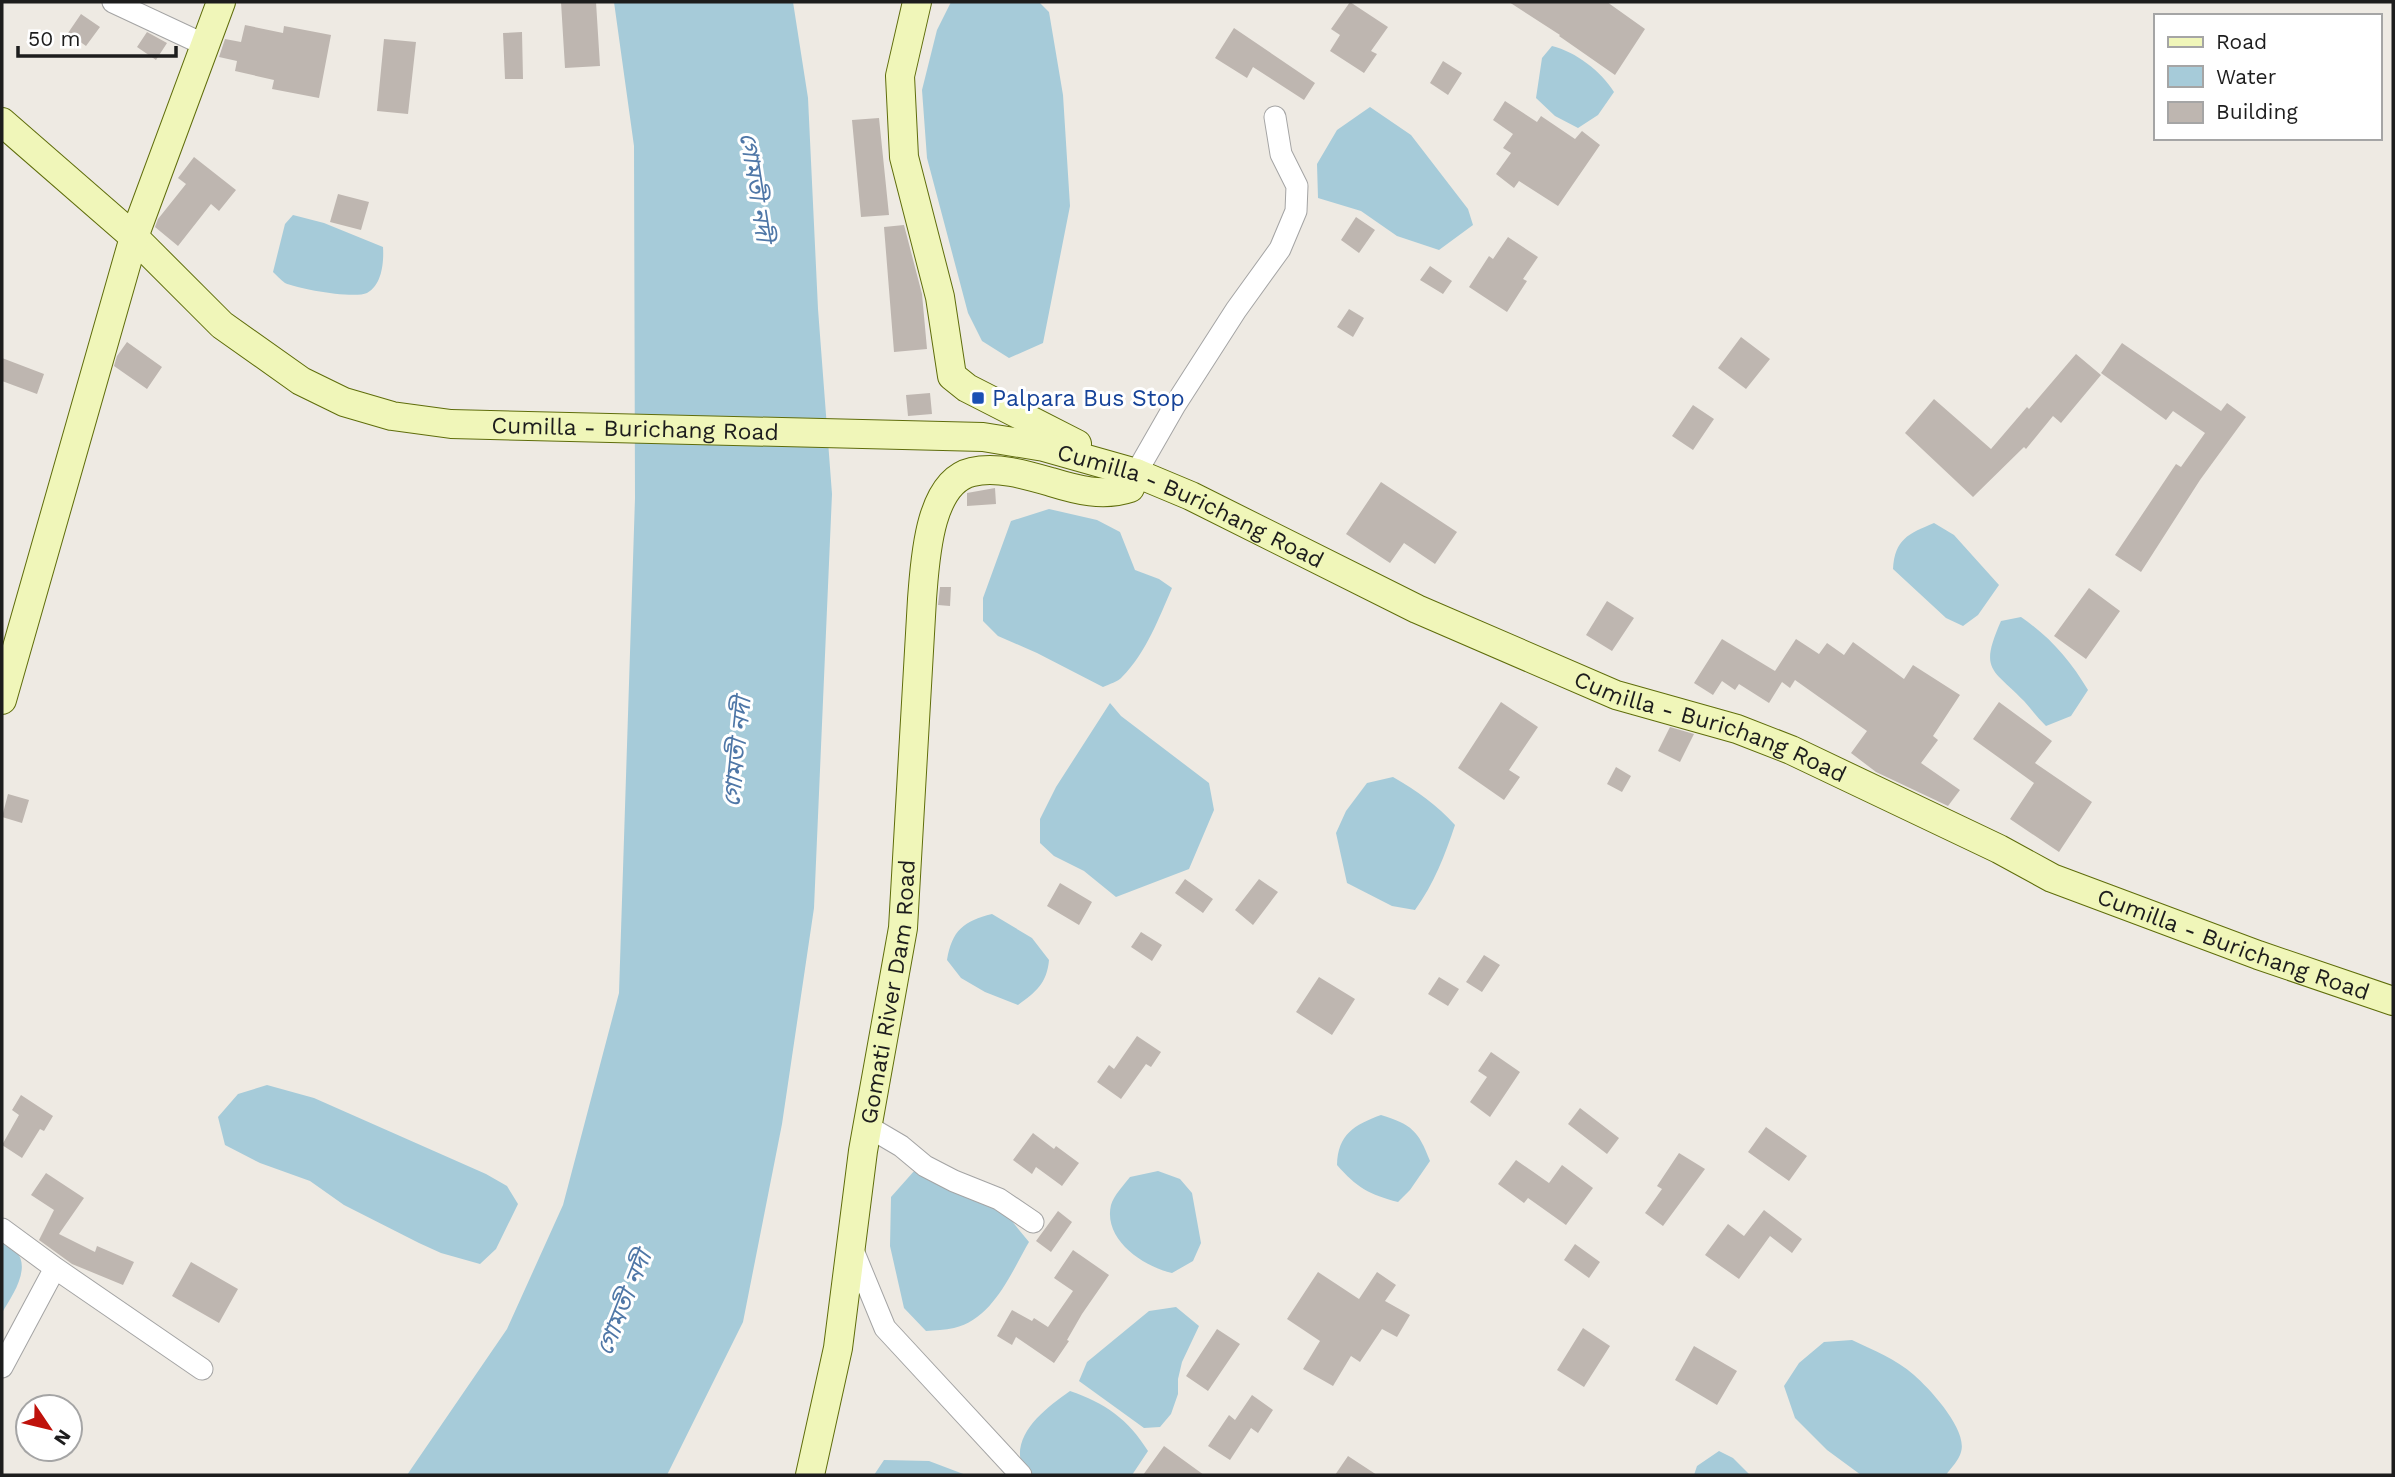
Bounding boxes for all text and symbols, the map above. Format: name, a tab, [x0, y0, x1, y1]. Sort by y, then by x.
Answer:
scale bar	[18, 14, 175, 58]
legend	[2154, 14, 2381, 140]
text: 50 m	[28, 26, 80, 51]
text: Road	[2216, 29, 2267, 54]
text: Water	[2216, 64, 2277, 89]
text: Building	[2216, 99, 2298, 124]
water label: গোমতী নদী	[734, 131, 779, 248]
place label: Palpara Bus Stop	[992, 385, 1185, 412]
marker: Palpara Bus Stop	[970, 390, 986, 406]
street label: Cumilla - Burichang Road	[491, 411, 779, 446]
street label: Cumilla - Burichang Road	[1054, 438, 1328, 574]
street label: Cumilla - Burichang Road	[1570, 665, 1851, 788]
water label: গোমতী নদী	[717, 691, 757, 808]
street label: Gomati River Dam Road	[855, 859, 920, 1126]
street label: Cumilla - Burichang Road	[2094, 883, 2373, 1006]
water label: গোমতী নদী	[590, 1243, 659, 1359]
north arrow	[14, 1393, 84, 1463]
text: N	[49, 1425, 76, 1450]

